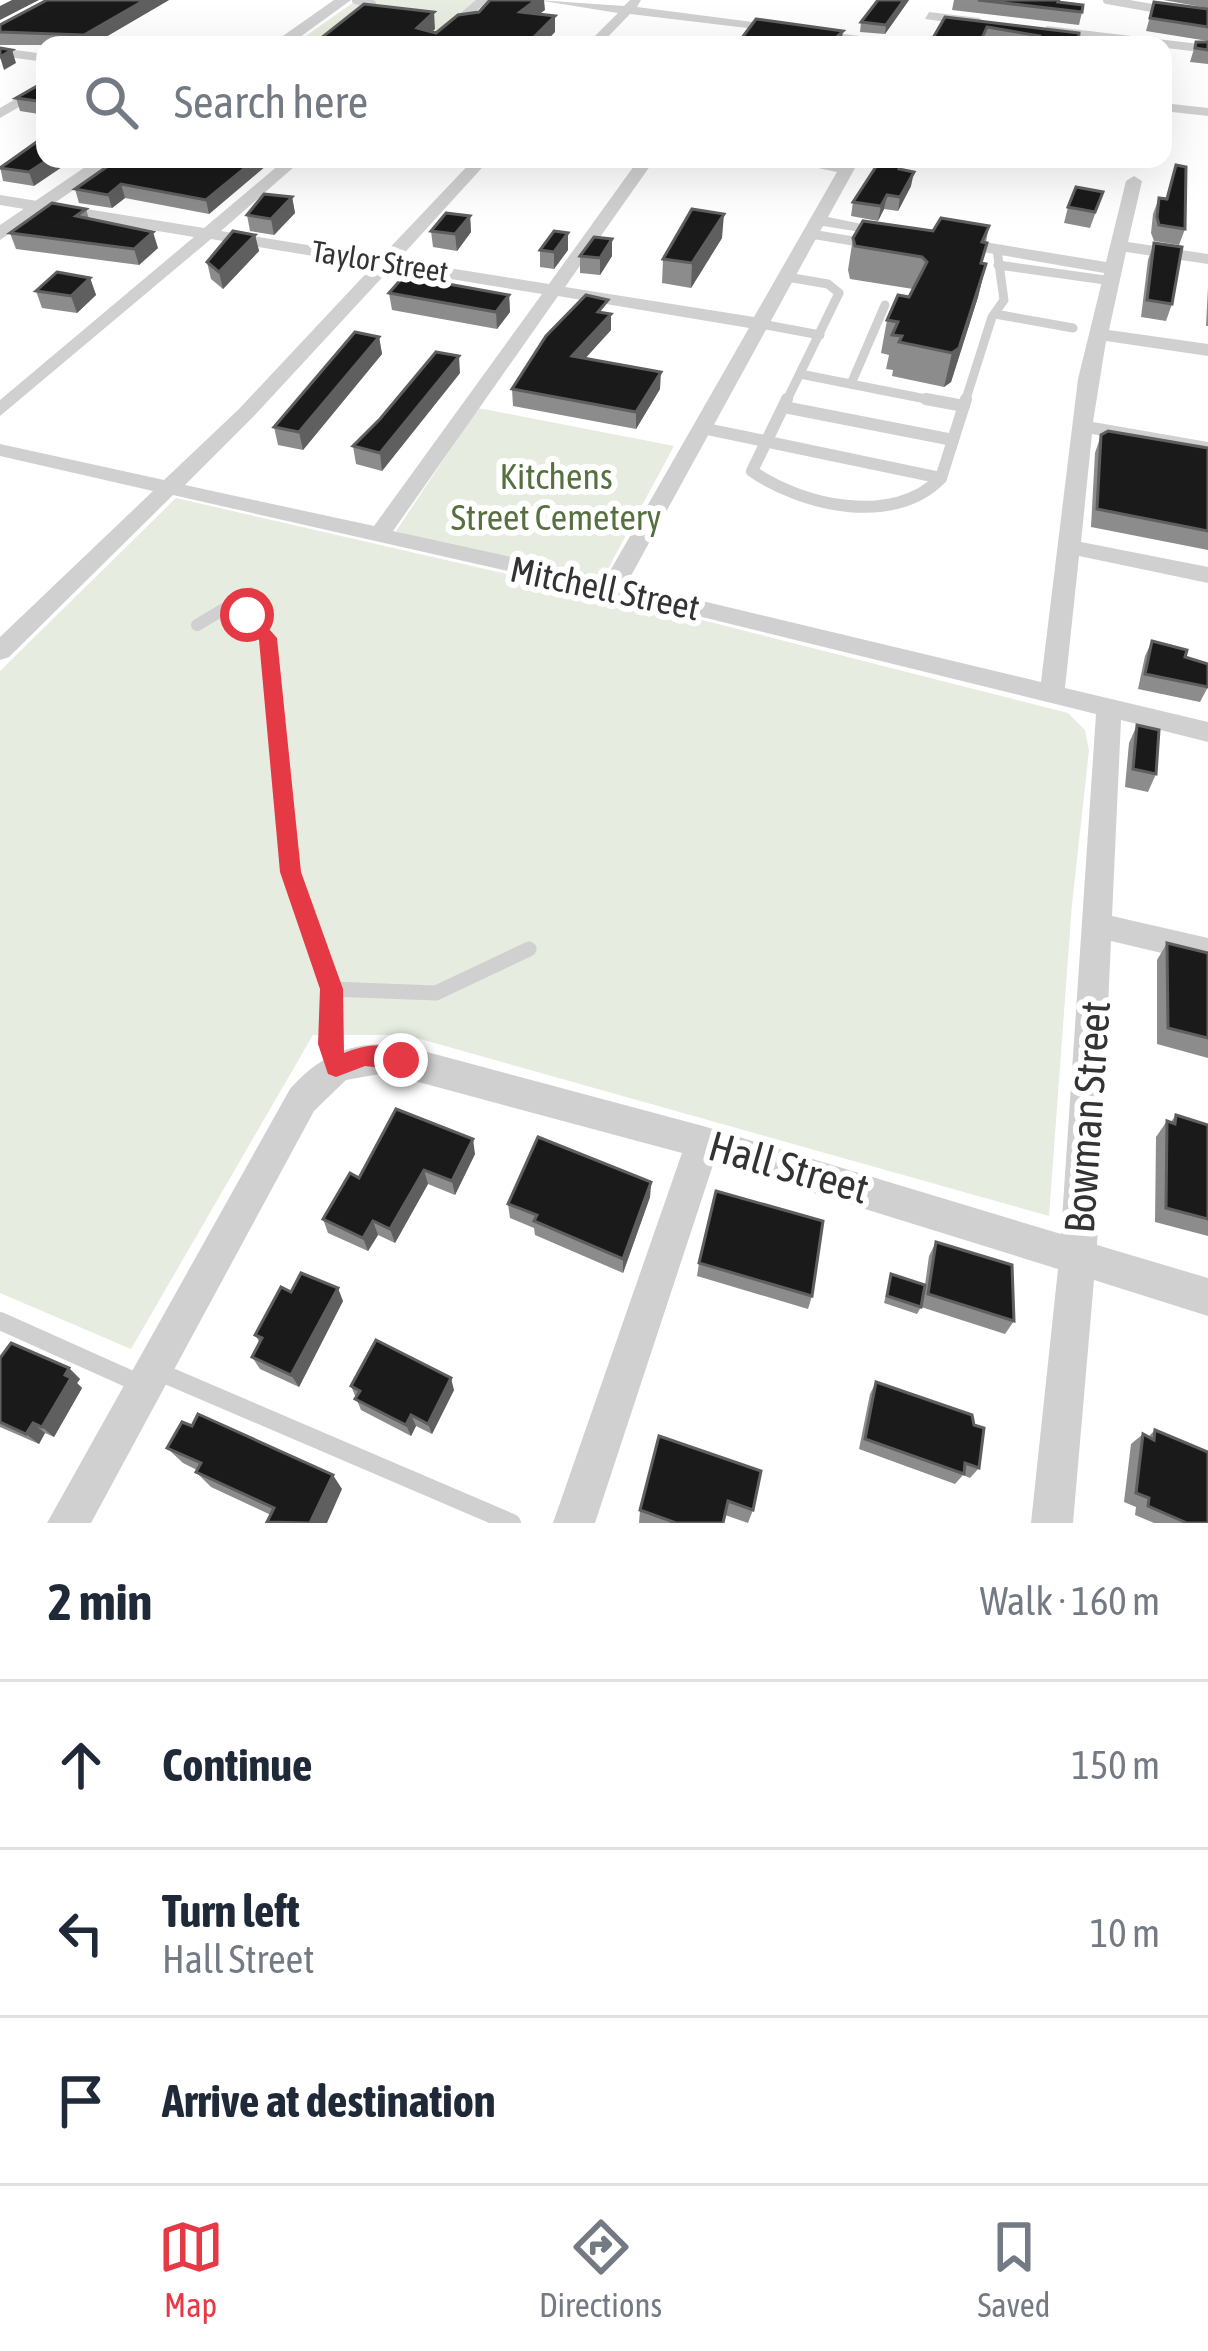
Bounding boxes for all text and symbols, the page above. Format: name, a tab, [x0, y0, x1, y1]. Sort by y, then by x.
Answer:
search box	[36, 36, 1172, 168]
icon: search	[78, 69, 144, 135]
text: Search here	[174, 76, 368, 128]
street label: Taylor Street	[309, 233, 451, 289]
park label: Kitchens Street Cemetery	[451, 455, 661, 538]
street label: Mitchell Street	[506, 547, 704, 629]
route start	[220, 588, 274, 642]
street label: Bowman Street	[1055, 999, 1119, 1235]
route end	[374, 1033, 428, 1087]
street label: Hall Street	[704, 1121, 874, 1213]
text: 2 min	[48, 1572, 152, 1631]
text: Walk · 160 m	[980, 1579, 1160, 1623]
icon: ahead	[48, 1732, 114, 1798]
text: Continue	[162, 1739, 313, 1791]
text: 150 m	[1072, 1743, 1160, 1787]
text: Turn left	[162, 1885, 300, 1937]
icon: left	[48, 1900, 114, 1966]
text: 10 m	[1090, 1911, 1160, 1955]
text: Hall Street	[162, 1937, 314, 1981]
icon: arrive	[48, 2068, 114, 2134]
text: Arrive at destination	[162, 2075, 496, 2127]
tab: Map	[158, 2214, 224, 2324]
tab: Directions	[539, 2214, 662, 2324]
tab: Saved	[977, 2214, 1050, 2324]

